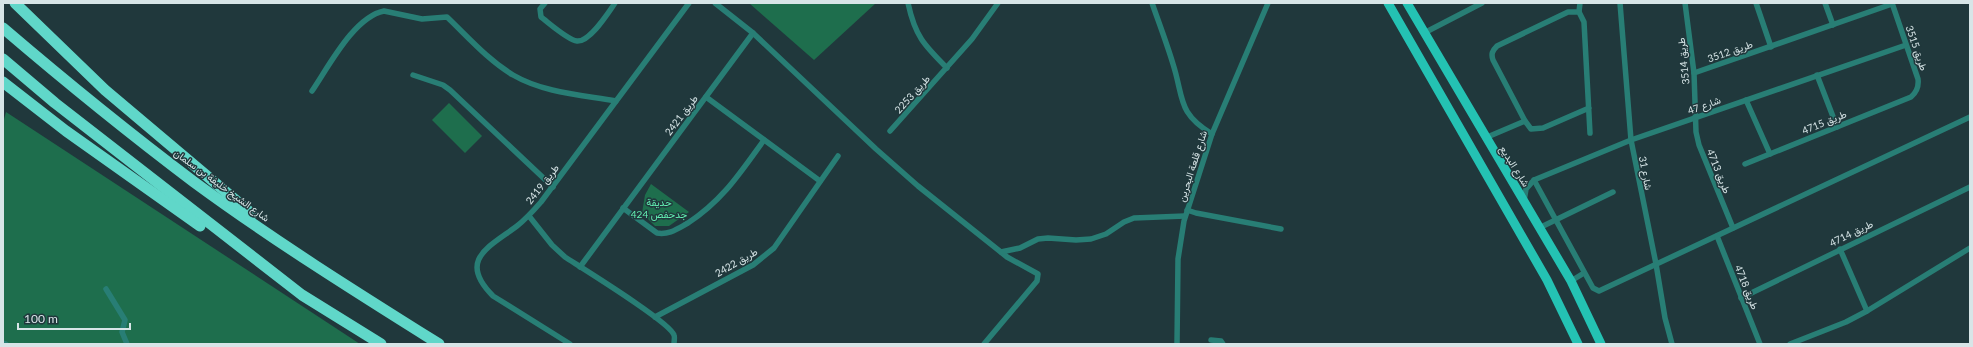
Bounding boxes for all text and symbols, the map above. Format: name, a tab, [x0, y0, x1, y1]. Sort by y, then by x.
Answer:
street label: طريق 3515	[1903, 24, 1930, 73]
street label: طريق 3514	[1675, 36, 1692, 85]
street label: طريق 3512	[1706, 38, 1755, 65]
street label: طريق 2253	[892, 72, 933, 116]
street label: طريق 2421	[662, 92, 701, 138]
street label: شارع 47	[1686, 93, 1723, 117]
street label: طريق 4715	[1800, 107, 1849, 137]
street label: شارع قلعة البحرين	[1175, 129, 1210, 203]
street label: شارع البديع	[1497, 143, 1532, 189]
street label: شارع الشيخ خليفة بن سلمان	[171, 146, 272, 225]
street label: طريق 4713	[1704, 147, 1734, 196]
street label: شارع 31	[1636, 155, 1655, 191]
street label: طريق 2419	[523, 161, 562, 207]
park label: حديقة جدحفص 424	[631, 196, 687, 221]
street label: طريق 4714	[1827, 217, 1876, 250]
street label: طريق 2422	[713, 245, 760, 280]
street label: طريق 4718	[1732, 263, 1762, 312]
scale bar	[18, 305, 130, 331]
text: 100 m	[24, 311, 58, 326]

